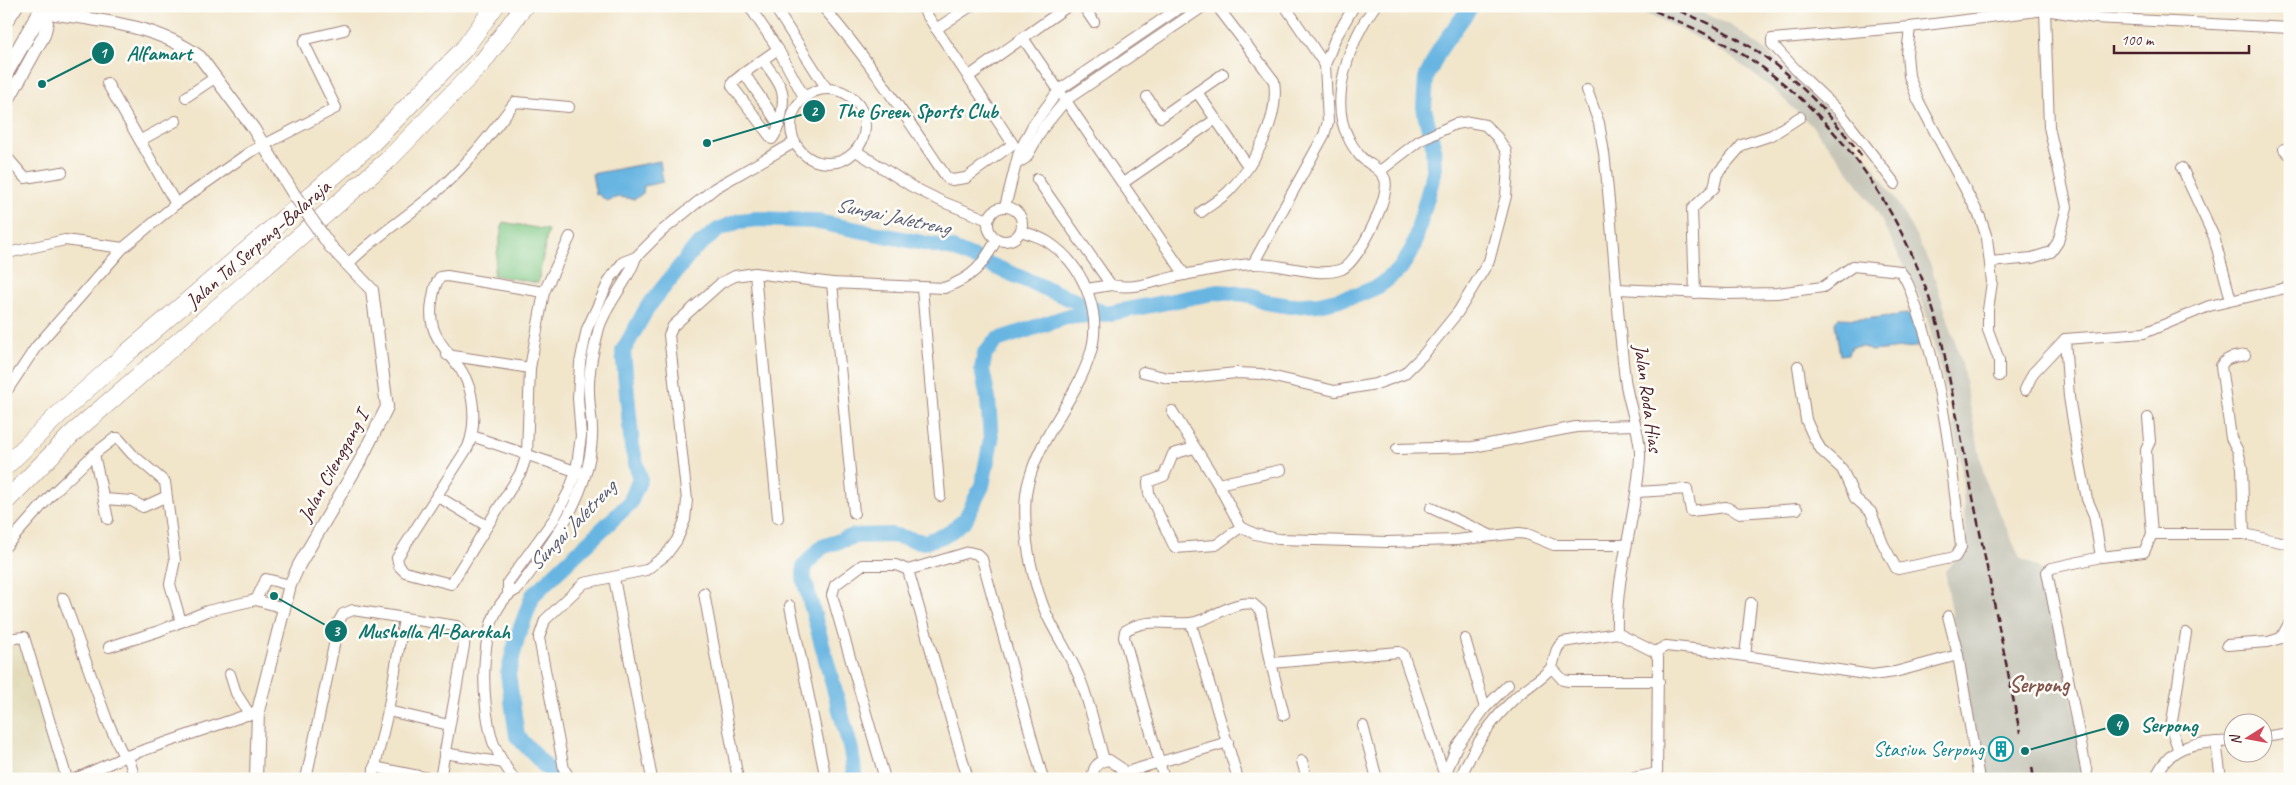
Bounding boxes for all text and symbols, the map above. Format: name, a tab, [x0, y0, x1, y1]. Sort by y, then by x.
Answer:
scale bar	[2114, 22, 2248, 54]
text: 100 m	[2121, 31, 2155, 50]
callout: Alfamart	[91, 35, 201, 71]
text: Alfamart	[126, 40, 195, 66]
text: 1	[100, 44, 109, 63]
callout: The Green Sports Club	[801, 93, 1009, 129]
text: The Green Sports Club	[836, 98, 1000, 124]
text: 2	[811, 102, 819, 121]
street label: Jalan Tol Serpong–Balaraja	[180, 174, 336, 314]
water label: Sungai Jaletreng	[834, 191, 955, 241]
street label: Jalan Roda Hias	[1628, 342, 1668, 456]
street label: Jalan Cilenggang I	[292, 402, 376, 527]
water label: Sungai Jaletreng	[522, 472, 623, 576]
callout: Musholla Al-Barokah	[323, 613, 520, 649]
text: Musholla Al-Barokah	[358, 618, 511, 644]
text: 3	[333, 622, 341, 641]
district label: Serpong	[2009, 671, 2071, 699]
callout: Serpong	[2106, 707, 2208, 743]
text: Serpong	[2140, 712, 2199, 738]
north arrow	[2224, 712, 2274, 762]
text: 4	[2115, 716, 2124, 735]
text: N	[2226, 732, 2245, 746]
building icon: Stasiun Serpong	[1988, 736, 2014, 762]
place label: Stasiun Serpong	[1873, 737, 1985, 762]

